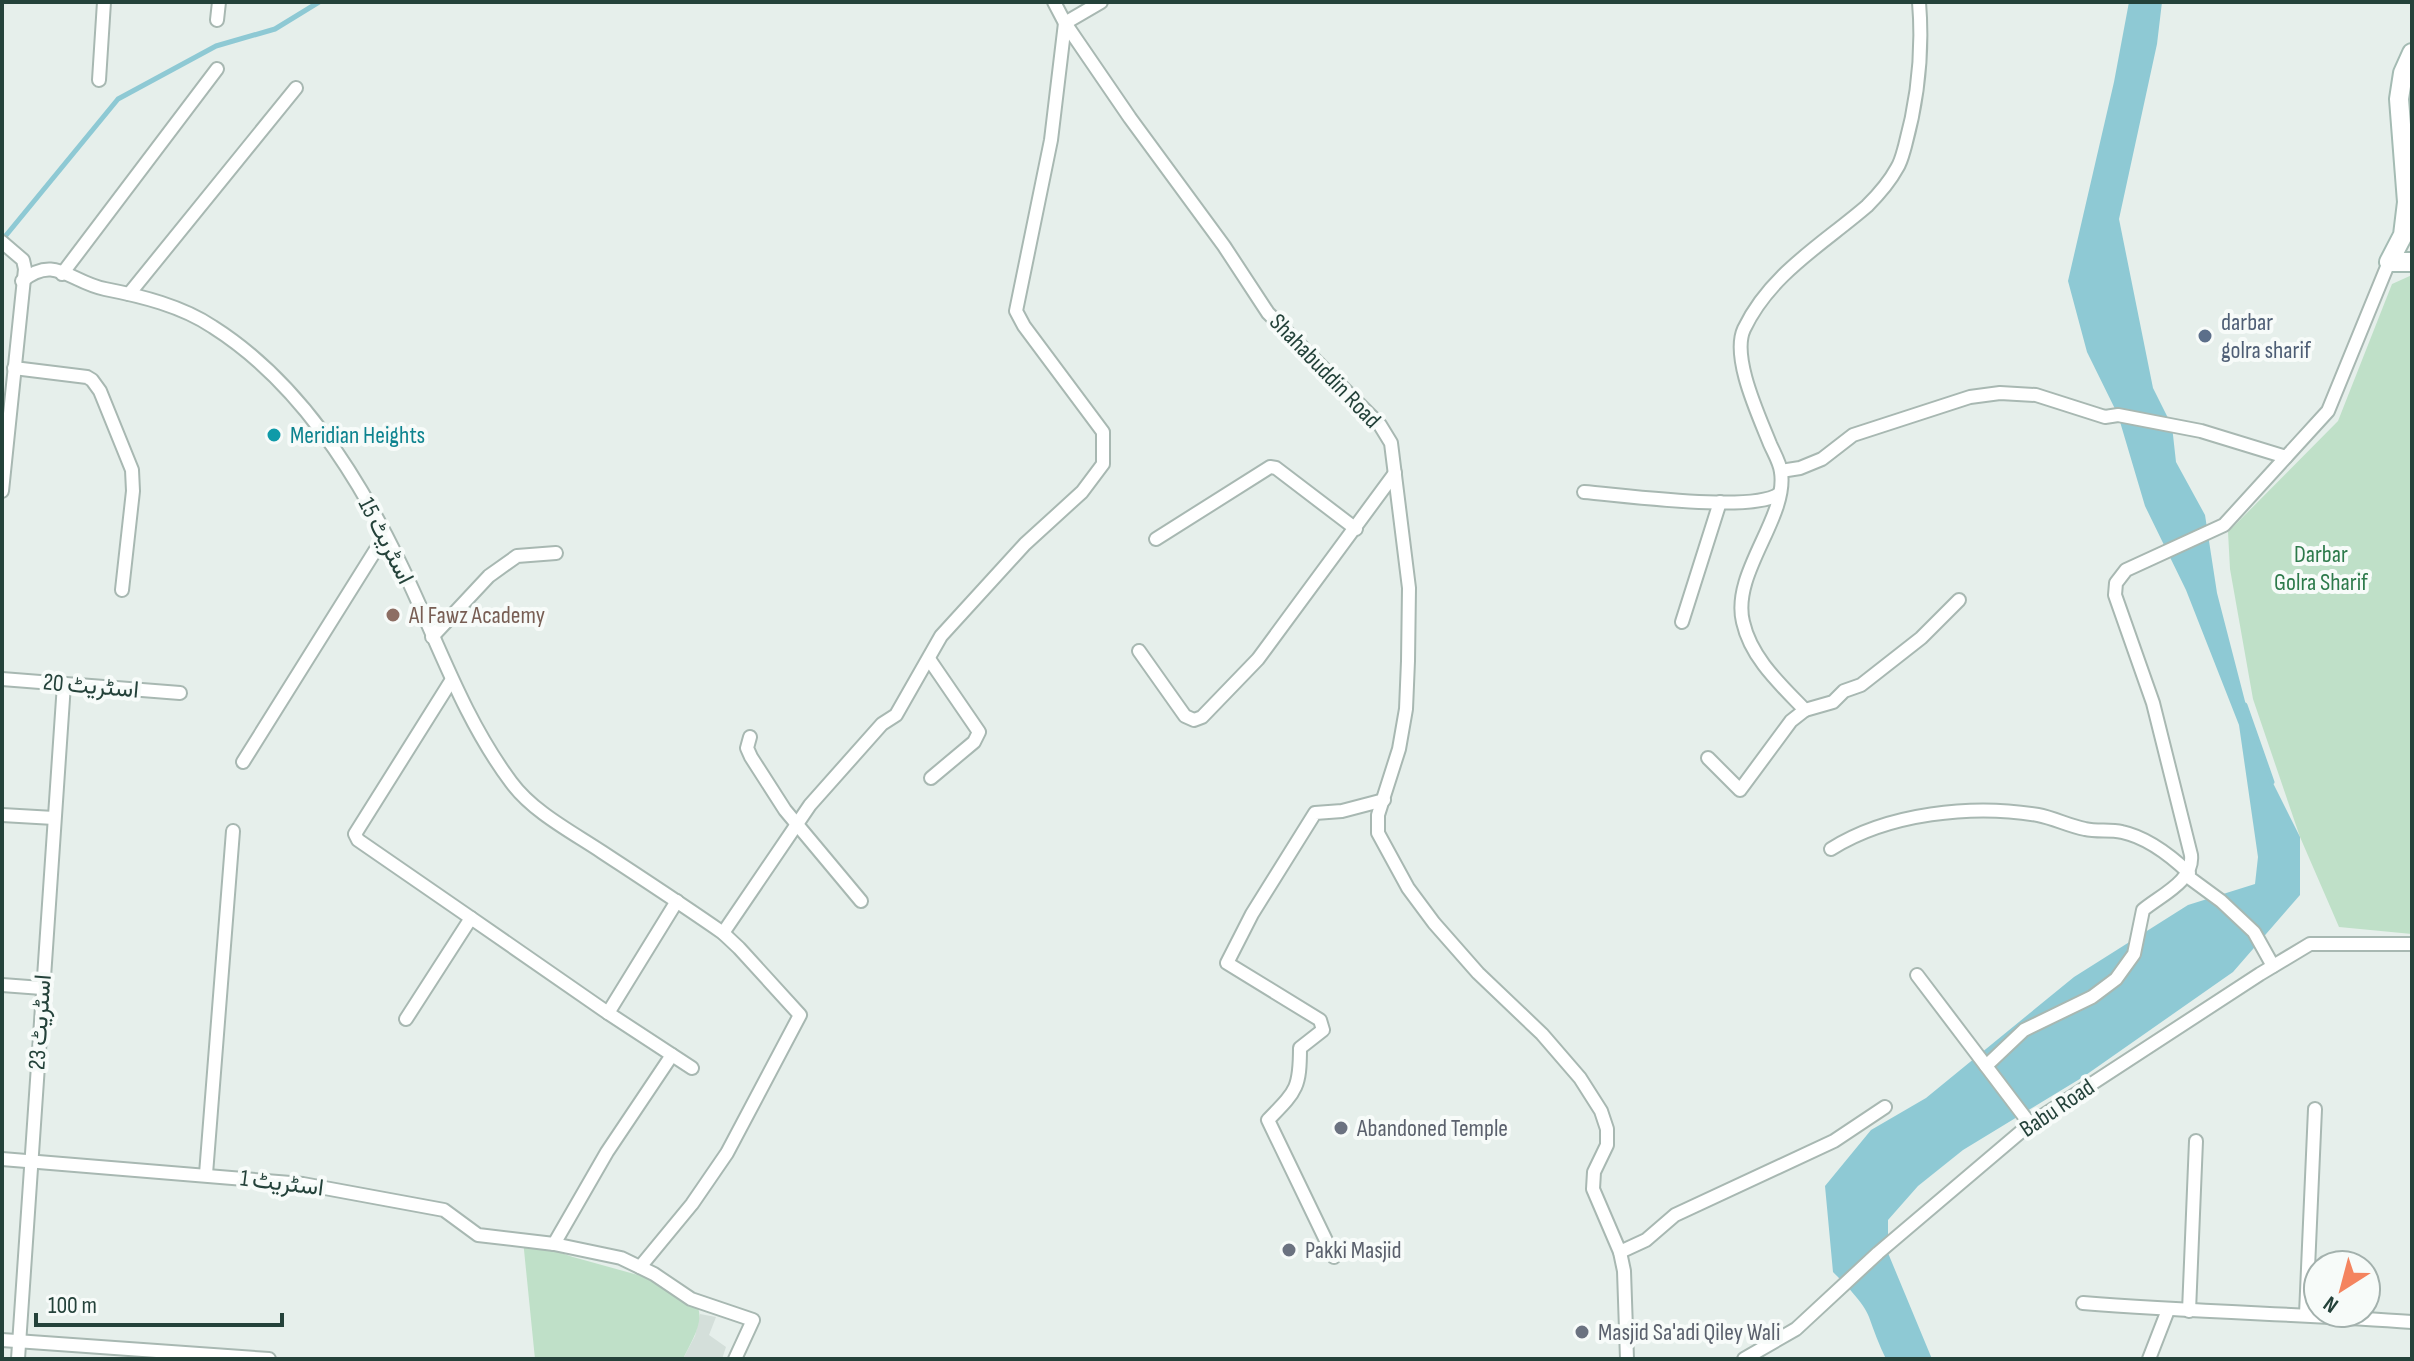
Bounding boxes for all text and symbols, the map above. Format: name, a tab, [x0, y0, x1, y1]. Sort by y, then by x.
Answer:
street label: Shahabuddin Road	[1263, 308, 1387, 434]
place label: darbar golra sharif	[2221, 308, 2312, 365]
marker: darbar golra sharif	[2196, 327, 2214, 345]
place label: Meridian Heights	[290, 421, 425, 450]
marker: Meridian Heights	[265, 426, 283, 444]
street label: اسٹریٹ 15	[352, 493, 420, 589]
park label: Darbar Golra Sharif	[2274, 540, 2369, 597]
place label: Al Fawz Academy	[408, 601, 545, 630]
marker: Al Fawz Academy	[384, 606, 402, 624]
street label: اسٹریٹ 20	[42, 667, 140, 705]
street label: اسٹریٹ 23	[22, 973, 58, 1071]
street label: Babu Road	[2014, 1073, 2100, 1143]
place label: Abandoned Temple	[1356, 1114, 1508, 1143]
marker: Abandoned Temple	[1332, 1119, 1350, 1137]
street label: اسٹریٹ 1	[239, 1163, 325, 1203]
place label: Pakki Masjid	[1305, 1236, 1402, 1265]
marker: Pakki Masjid	[1280, 1241, 1298, 1259]
north arrow	[2302, 1249, 2382, 1329]
scale bar	[36, 1277, 282, 1327]
text: N	[2318, 1290, 2344, 1318]
text: 100 m	[48, 1291, 97, 1320]
place label: Masjid Sa'adi Qiley Wali	[1598, 1318, 1780, 1347]
marker: Masjid Sa'adi Qiley Wali	[1573, 1323, 1591, 1341]

